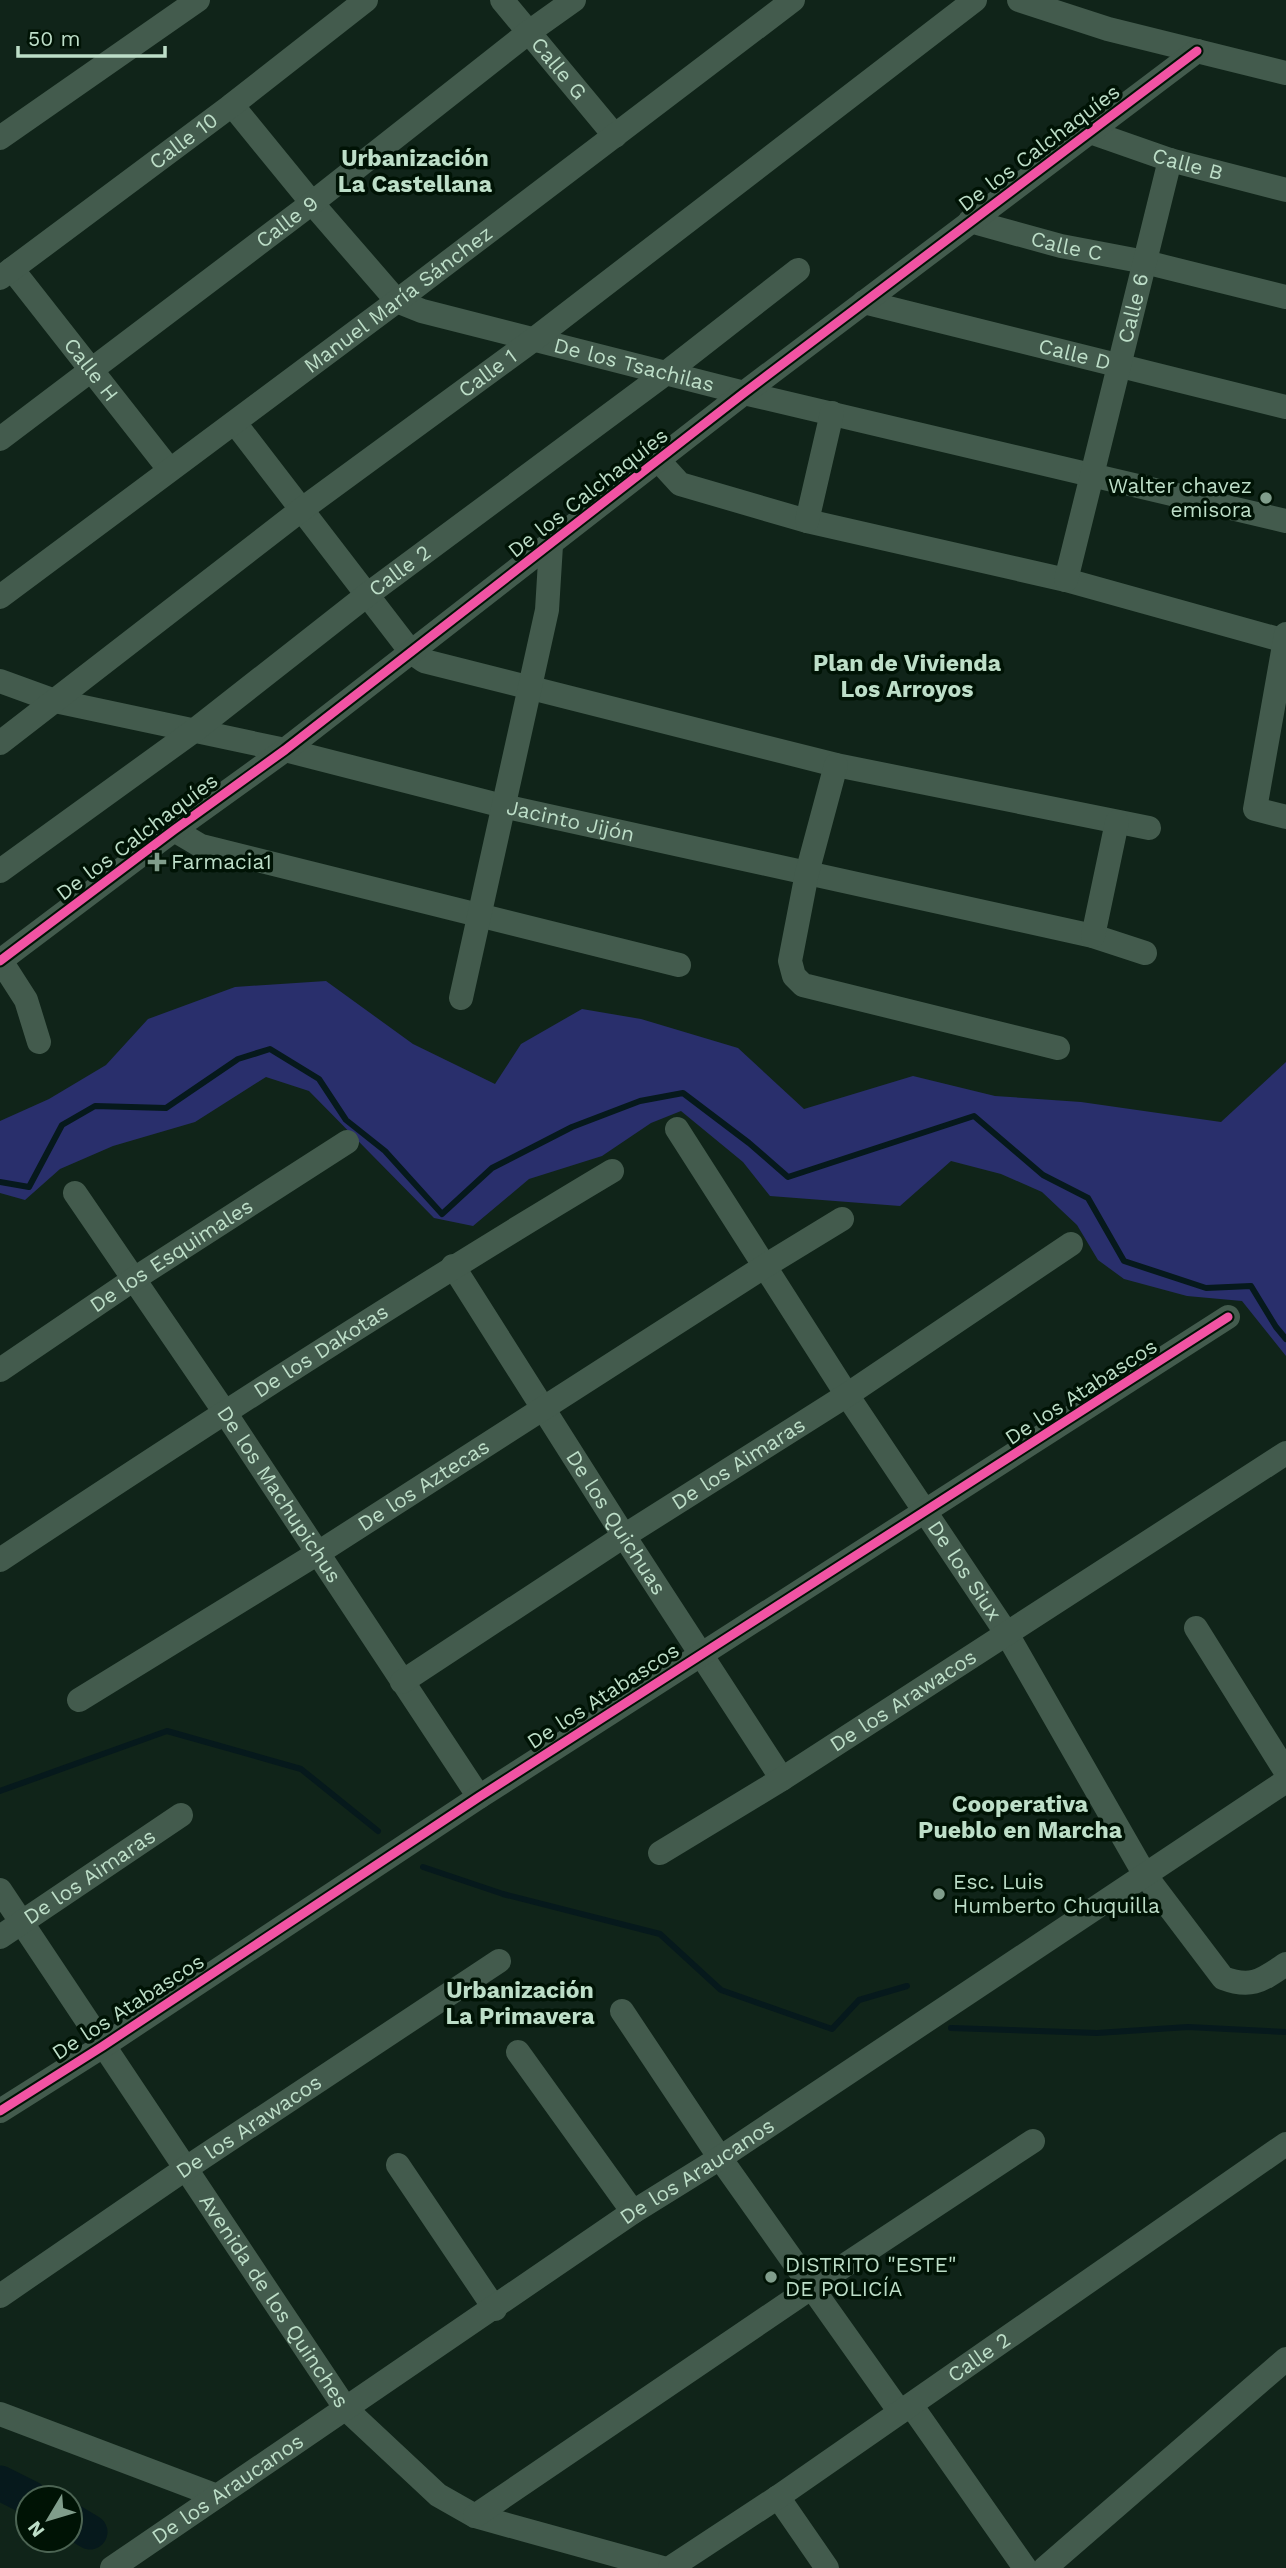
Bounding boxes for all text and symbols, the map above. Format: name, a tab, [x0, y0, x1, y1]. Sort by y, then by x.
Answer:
scale bar	[18, 14, 164, 58]
text: 50 m	[28, 26, 80, 51]
street label: Calle G	[526, 32, 592, 104]
street label: De los Calchaquíes	[953, 79, 1124, 217]
street label: Calle 10	[144, 107, 223, 174]
street label: Calle B	[1149, 142, 1226, 185]
district label: Urbanización La Castellana	[338, 145, 493, 198]
street label: Calle 9	[251, 190, 323, 253]
street label: Manuel María Sánchez	[299, 220, 497, 378]
street label: Calle C	[1028, 225, 1105, 266]
street label: Calle 6	[1112, 271, 1154, 346]
street label: De los Tsachilas	[551, 332, 717, 397]
street label: Calle H	[59, 333, 124, 406]
street label: Calle D	[1036, 333, 1113, 375]
street label: Calle 1	[453, 343, 521, 403]
street label: De los Calchaquíes	[503, 422, 673, 563]
place label: Walter chavez emisora	[1108, 473, 1252, 522]
marker: Walter chavez emisora	[1258, 490, 1274, 506]
street label: Calle 2	[364, 539, 435, 601]
district label: Plan de Vivienda Los Arroyos	[813, 650, 1002, 703]
street label: De los Calchaquíes	[51, 768, 222, 906]
street label: Jacinto Jijón	[504, 794, 637, 847]
place label: Farmacia1	[171, 849, 272, 874]
marker: Farmacia1	[149, 854, 165, 870]
street label: De los Esquimales	[85, 1193, 257, 1317]
street label: De los Dakotas	[249, 1299, 393, 1403]
street label: De los Atabascos	[1000, 1333, 1161, 1450]
street label: De los Machupichus	[212, 1401, 347, 1587]
street label: De los Aimaras	[667, 1412, 810, 1515]
street label: De los Aztecas	[353, 1433, 494, 1536]
street label: De los Quichuas	[561, 1445, 672, 1599]
street label: De los Siux	[923, 1516, 1007, 1625]
street label: De los Atabascos	[522, 1637, 683, 1754]
street label: De los Arawacos	[825, 1644, 981, 1757]
district label: Cooperativa Pueblo en Marcha	[918, 1791, 1123, 1844]
street label: De los Aimaras	[19, 1823, 160, 1929]
place label: Esc. Luis Humberto Chuquilla	[953, 1869, 1160, 1918]
marker: Esc. Luis Humberto Chuquilla	[931, 1886, 947, 1902]
street label: De los Atabascos	[47, 1948, 208, 2065]
district label: Urbanización La Primavera	[445, 1977, 595, 2030]
street label: De los Arawacos	[171, 2069, 326, 2183]
street label: De los Araucanos	[615, 2112, 779, 2229]
street label: Avenida de los Quinches	[194, 2189, 355, 2412]
place label: DISTRITO "ESTE" DE POLICÍA	[785, 2252, 956, 2301]
marker: DISTRITO "ESTE" DE POLICÍA	[763, 2269, 779, 2285]
street label: Calle 2	[943, 2326, 1015, 2387]
street label: De los Araucanos	[147, 2428, 308, 2549]
north arrow	[14, 2484, 84, 2554]
text: N	[23, 2517, 49, 2542]

